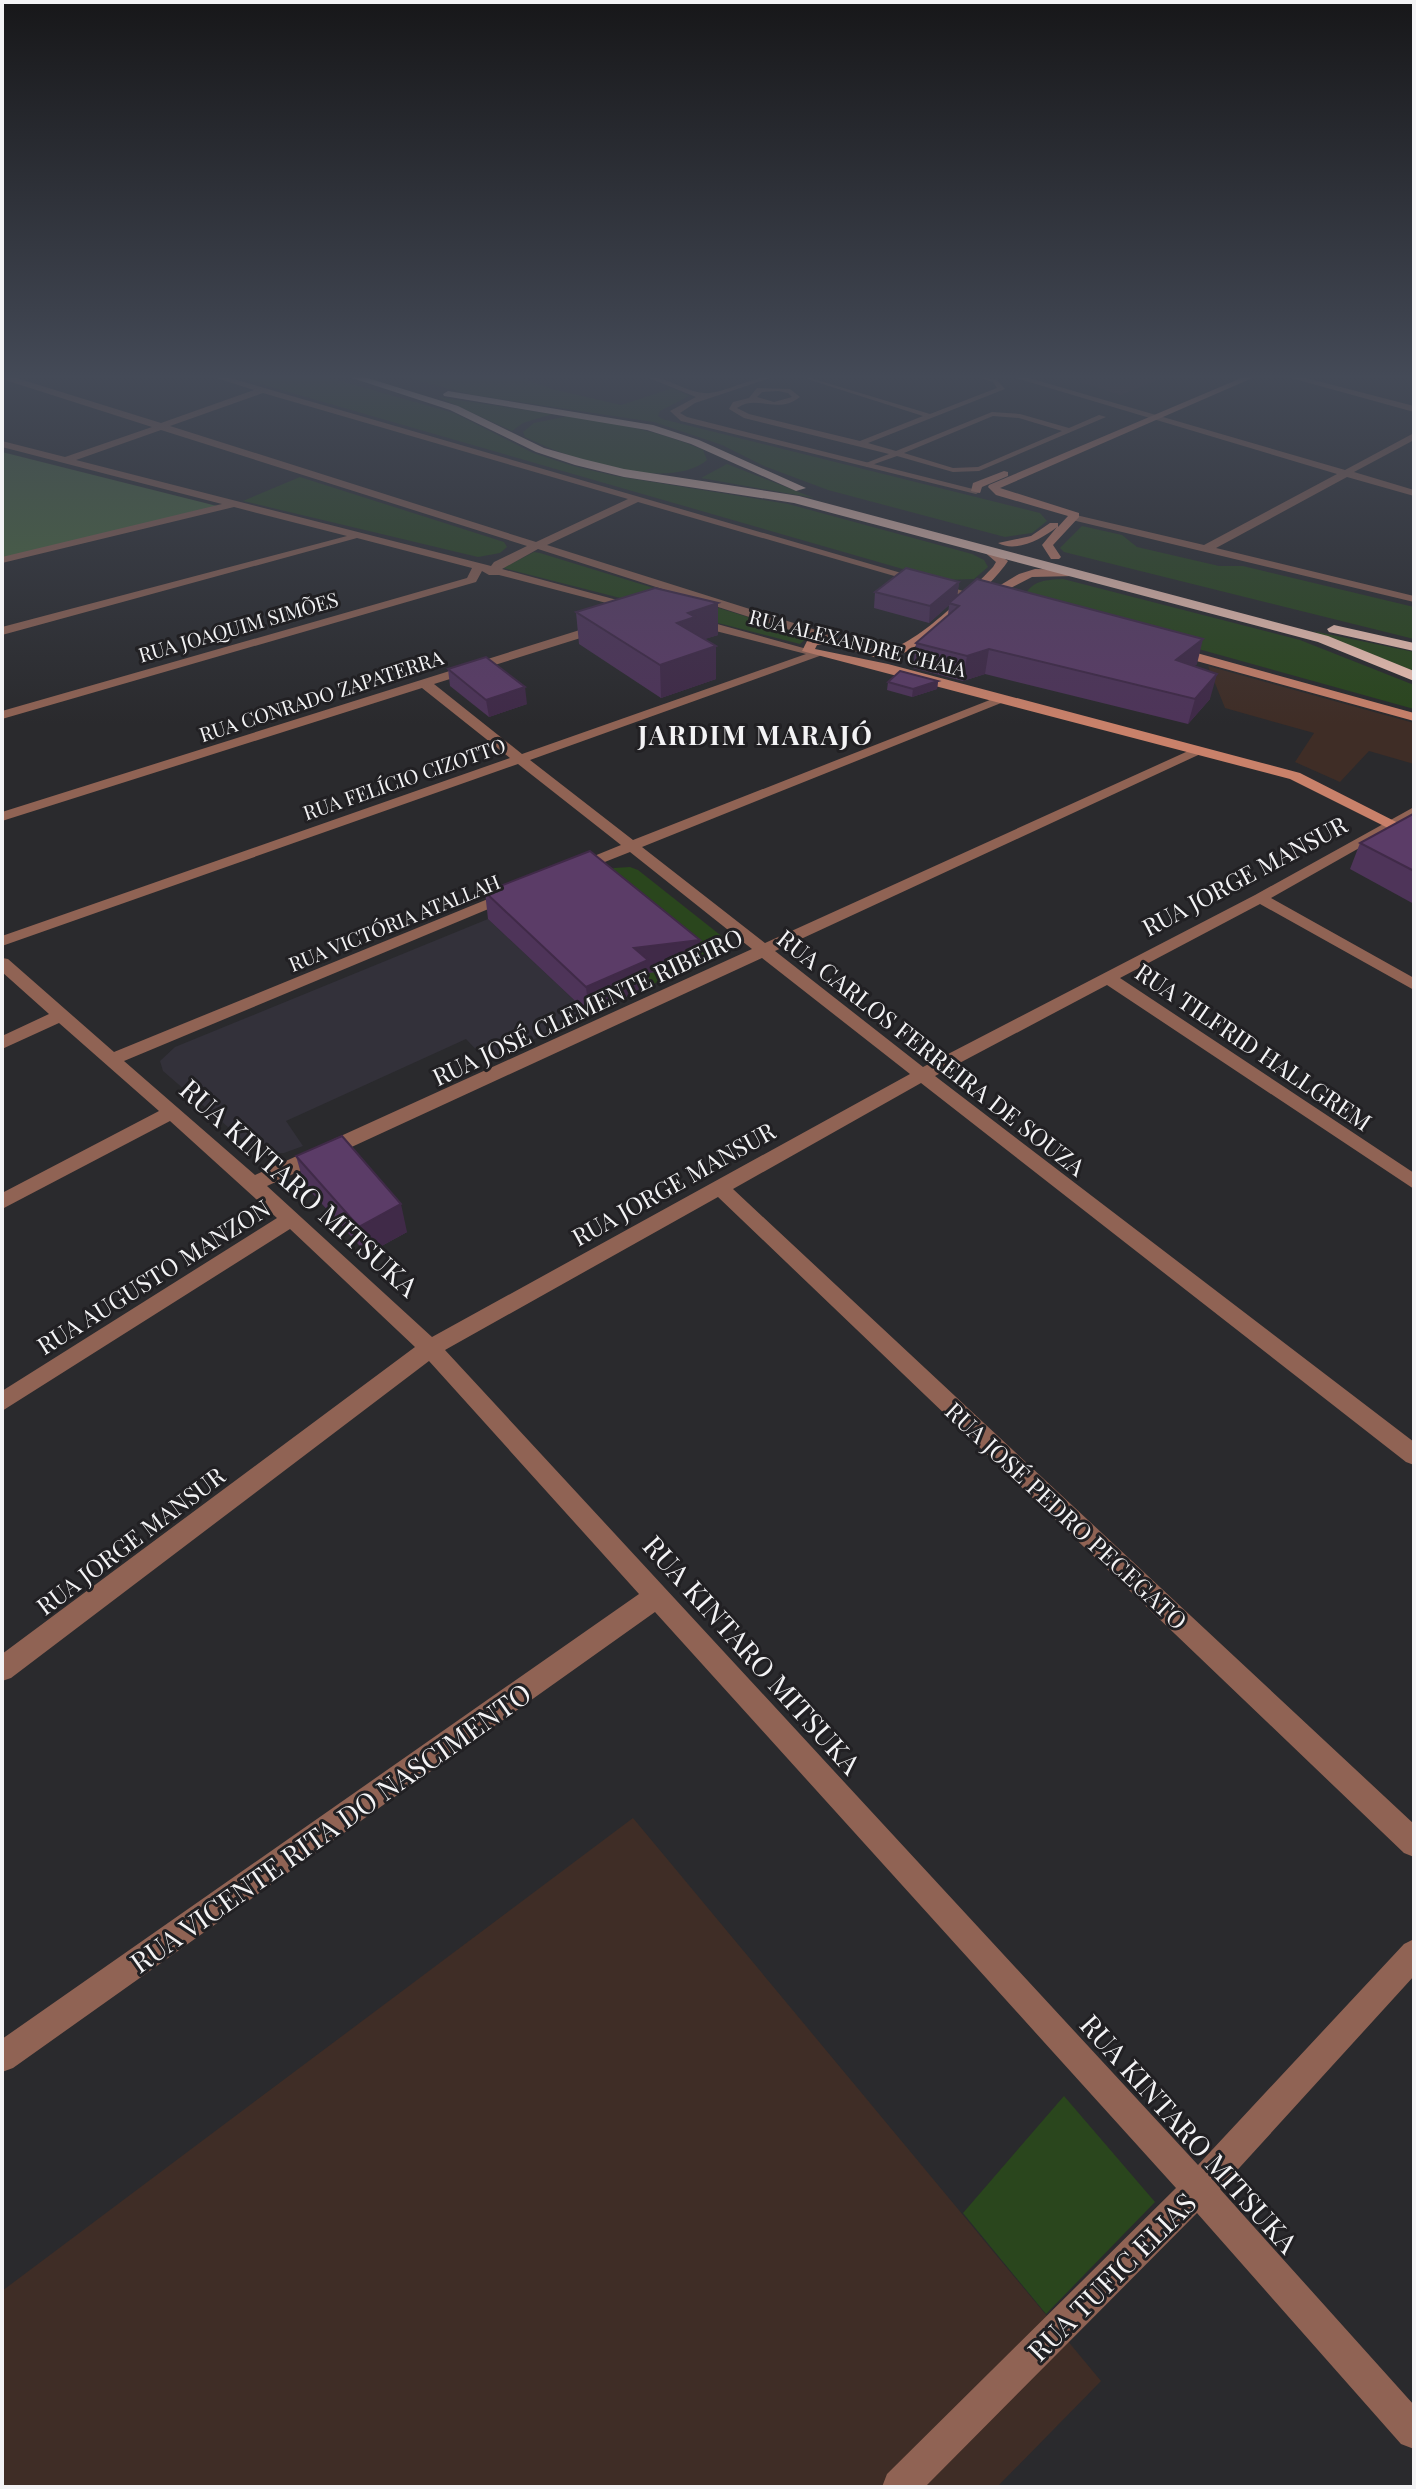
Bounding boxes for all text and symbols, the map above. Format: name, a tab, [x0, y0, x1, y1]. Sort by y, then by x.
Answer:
street label: RUA JOAQUIM SIMÕES	[135, 585, 341, 667]
street label: RUA ALEXANDRE CHAIA	[747, 602, 970, 682]
street label: RUA CONRADO ZAPATERRA	[196, 643, 447, 747]
district label: JARDIM MARAJÓ	[637, 717, 874, 752]
street label: RUA FELÍCIO CIZOTTO	[299, 731, 509, 825]
street label: RUA JORGE MANSUR	[1136, 807, 1352, 943]
street label: RUA VICTÓRIA ATALLAH	[284, 867, 504, 977]
street label: RUA JOSÉ CLEMENTE RIBEIRO	[427, 920, 747, 1092]
street label: RUA CARLOS FERREIRA DE SOUZA	[771, 922, 1093, 1183]
street label: RUA TILFRID HALLGREM	[1130, 955, 1378, 1137]
street label: RUA KINTARO MITSUKA	[173, 1070, 427, 1304]
street label: RUA JORGE MANSUR	[566, 1114, 781, 1252]
street label: RUA AUGUSTO MANZON	[31, 1191, 276, 1361]
street label: RUA JOSÉ PEDRO PECEGATO	[939, 1394, 1195, 1636]
street label: RUA JORGE MANSUR	[29, 1458, 231, 1621]
street label: RUA KINTARO MITSUKA	[636, 1527, 870, 1781]
street label: RUA VICENTE RITA DO NASCIMENTO	[122, 1674, 538, 1980]
street label: RUA KINTARO MITSUKA	[1073, 2006, 1307, 2260]
street label: RUA TUFIC ELIAS	[1019, 2184, 1203, 2368]

